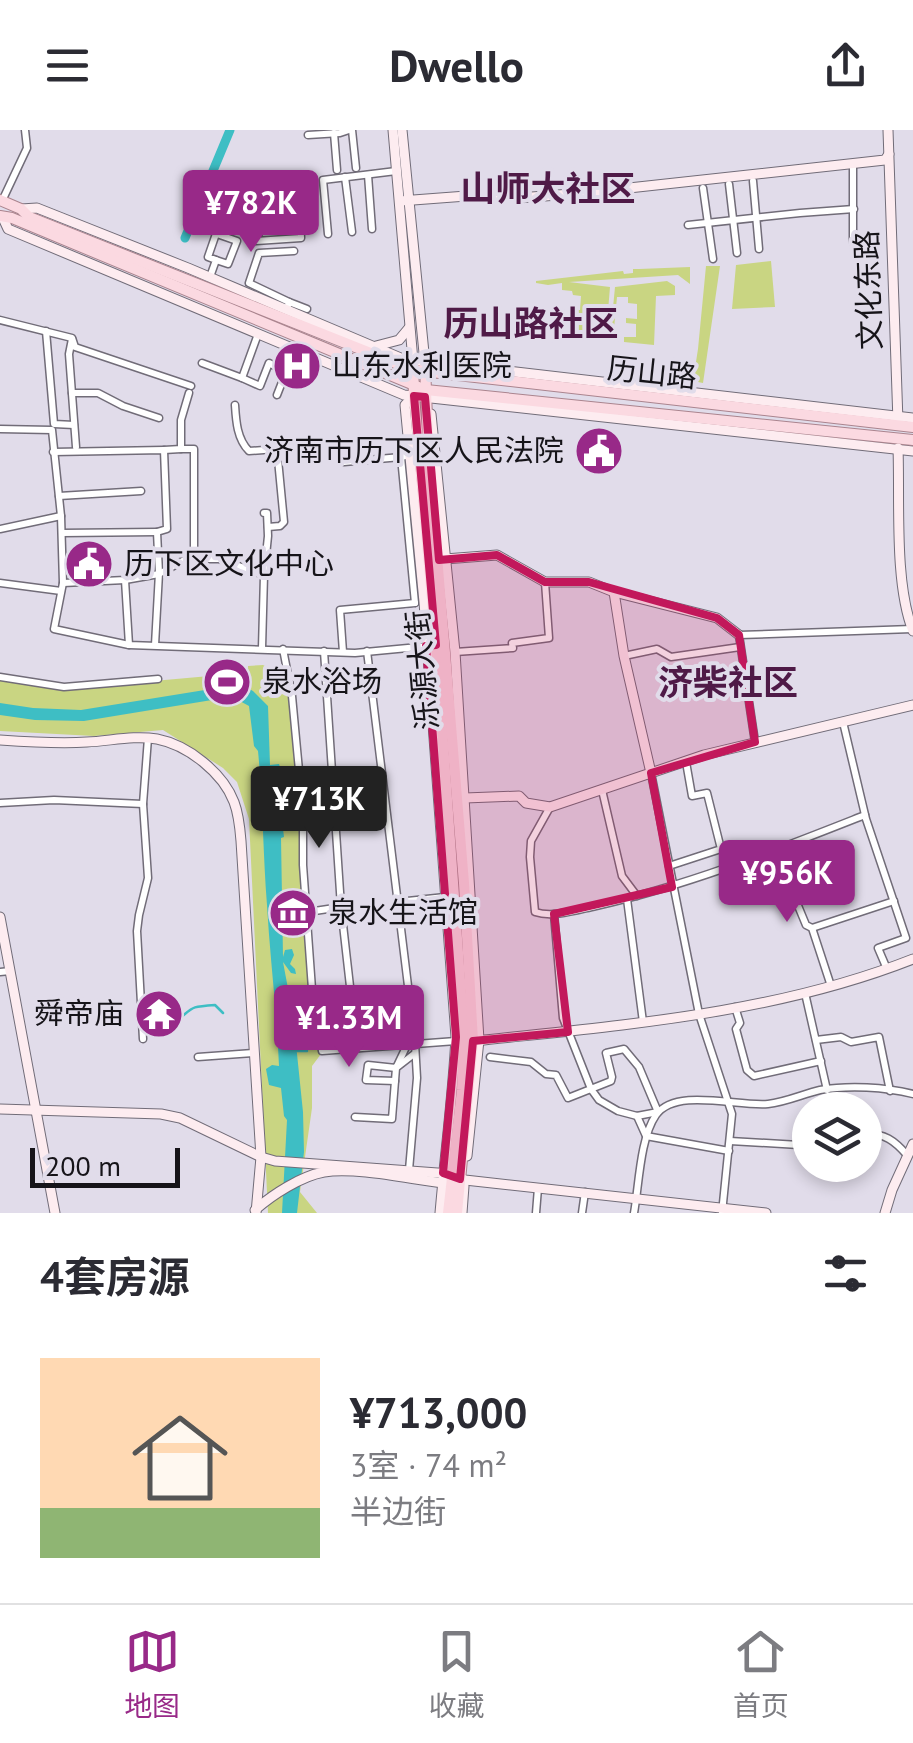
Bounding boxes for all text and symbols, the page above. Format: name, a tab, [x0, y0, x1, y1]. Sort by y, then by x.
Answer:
text: Dwello	[389, 36, 524, 94]
icon: menu	[40, 38, 95, 93]
icon: share	[818, 38, 873, 93]
district label: 山师大社区	[460, 165, 636, 211]
pin: ¥782K	[181, 170, 321, 255]
text: ¥782K	[205, 181, 297, 223]
street label: 文化东路	[846, 229, 889, 351]
district label: 历山路社区	[443, 300, 619, 346]
hospital icon: 山东水利医院	[271, 340, 323, 392]
place label: 山东水利医院	[332, 345, 512, 384]
street label: 历山路	[605, 347, 699, 396]
public building icon: 济南市历下区人民法院	[573, 425, 625, 477]
place label: 济南市历下区人民法院	[264, 430, 564, 469]
public building icon: 历下区文化中心	[63, 538, 115, 590]
place label: 历下区文化中心	[124, 543, 334, 582]
street label: 泺源大街	[397, 609, 446, 732]
sports icon: 泉水浴场	[201, 656, 253, 708]
district label: 济柴社区	[658, 659, 798, 705]
place label: 泉水浴场	[262, 661, 382, 700]
pin: ¥713K	[249, 766, 389, 851]
text: ¥713K	[273, 777, 365, 819]
pin: ¥956K	[717, 840, 857, 925]
text: ¥956K	[741, 851, 833, 893]
museum icon: 泉水生活馆	[267, 887, 319, 939]
place label: 泉水生活馆	[328, 892, 478, 931]
pin: ¥1.33M	[268, 985, 430, 1070]
temple icon: 舜帝庙	[133, 988, 185, 1040]
place label: 舜帝庙	[34, 993, 124, 1032]
text: ¥1.33M	[296, 996, 402, 1038]
map controls	[792, 1092, 882, 1182]
button: layers	[792, 1092, 882, 1182]
scale bar	[30, 1143, 180, 1188]
text: 200 m	[45, 1147, 121, 1184]
icon: filters	[818, 1246, 873, 1301]
text: 4套房源	[40, 1249, 190, 1304]
text: ¥713,000	[350, 1385, 527, 1440]
icon: home	[120, 1398, 240, 1518]
text: 3室 · 74 m²	[350, 1444, 507, 1486]
text: 半边街	[350, 1490, 446, 1532]
tab: 地图	[124, 1624, 180, 1724]
tab: 收藏	[428, 1624, 485, 1724]
tab: 首页	[733, 1624, 789, 1724]

